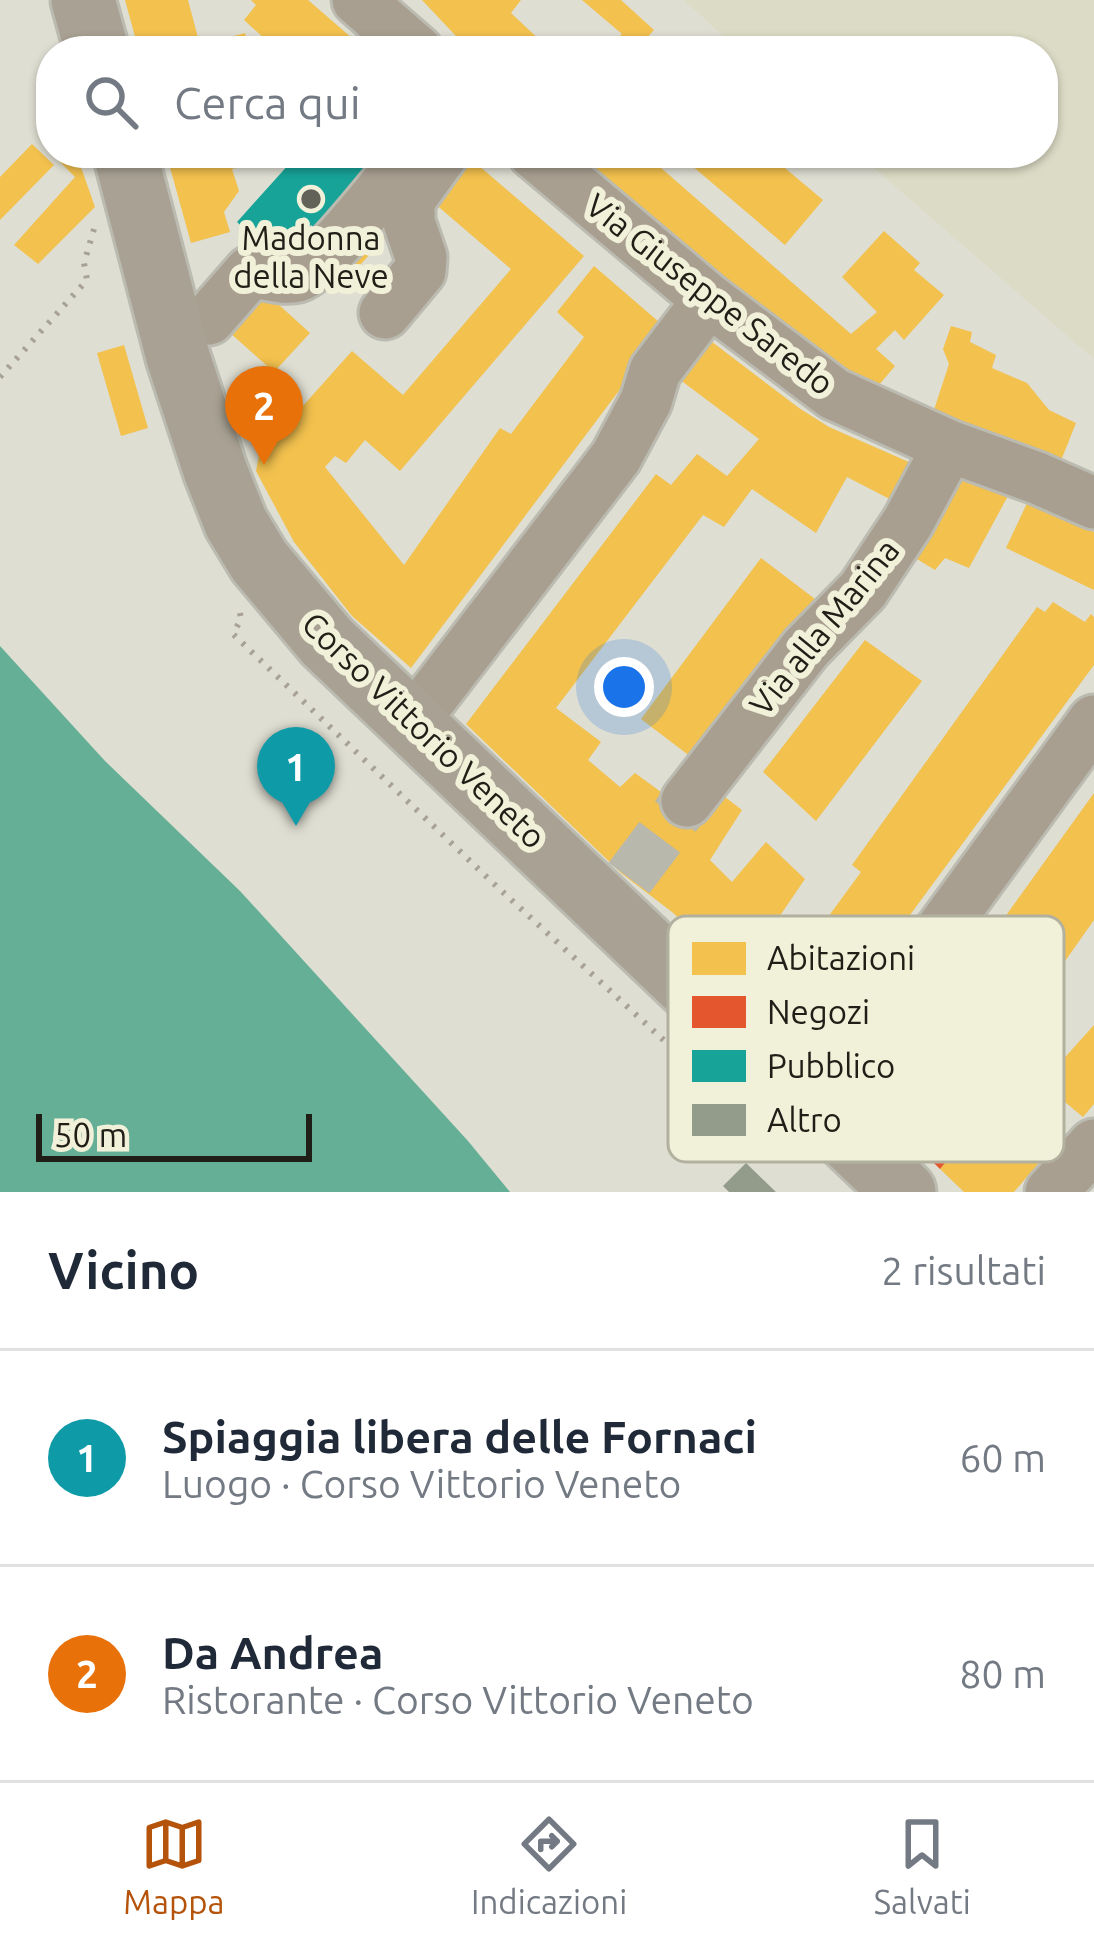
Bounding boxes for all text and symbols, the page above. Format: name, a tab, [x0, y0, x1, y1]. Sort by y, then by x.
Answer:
search box	[36, 36, 1058, 168]
icon: search	[78, 69, 144, 135]
text: Cerca qui	[174, 77, 361, 128]
marker: Madonna della Neve	[298, 186, 324, 212]
street label: Via Giuseppe Saredo	[579, 186, 841, 402]
place label: Madonna della Neve	[233, 219, 389, 294]
pin: 2	[225, 366, 303, 465]
street label: Via alla Marina	[741, 531, 906, 722]
street label: Corso Vittorio Veneto	[295, 604, 553, 855]
your location	[594, 657, 654, 717]
pin: 1	[257, 727, 335, 826]
legend	[668, 916, 1064, 1162]
text: Abitazioni	[767, 939, 915, 976]
text: Negozi	[767, 993, 870, 1030]
text: Pubblico	[767, 1047, 895, 1084]
text: Altro	[767, 1101, 842, 1138]
scale bar	[36, 1108, 312, 1161]
text: 50 m	[54, 1116, 127, 1153]
text: Vicino	[48, 1241, 199, 1299]
text: 2 risultati	[881, 1249, 1046, 1292]
text: Spiaggia libera delle Fornaci	[162, 1411, 757, 1462]
text: 1	[76, 1436, 98, 1479]
text: 60 m	[959, 1436, 1046, 1479]
text: Luogo · Corso Vittorio Veneto	[162, 1462, 681, 1505]
text: Da Andrea	[162, 1627, 383, 1678]
text: 2	[76, 1652, 98, 1695]
text: 80 m	[959, 1652, 1046, 1695]
text: Ristorante · Corso Vittorio Veneto	[162, 1678, 754, 1721]
tab: Mappa	[123, 1811, 224, 1920]
tab: Indicazioni	[471, 1811, 627, 1920]
tab: Salvati	[874, 1811, 971, 1920]

